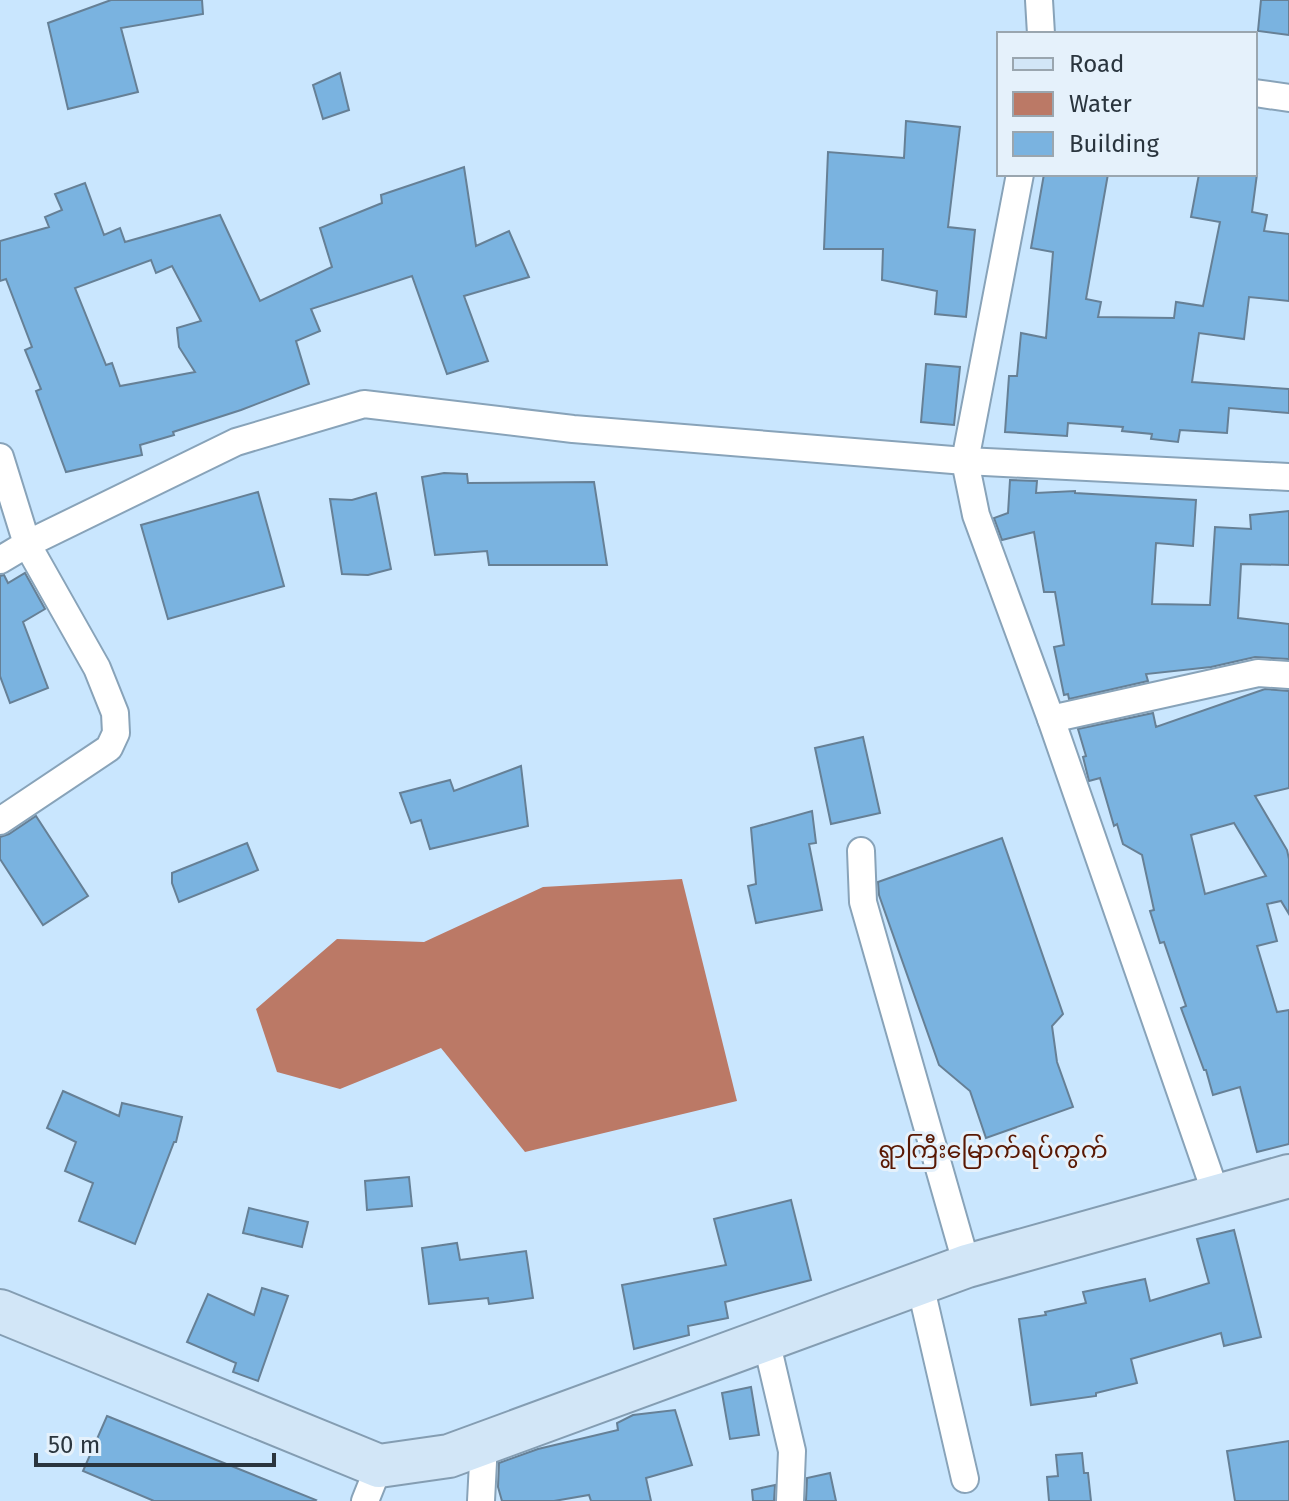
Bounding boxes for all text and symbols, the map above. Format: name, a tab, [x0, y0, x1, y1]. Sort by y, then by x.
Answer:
legend	[997, 32, 1257, 176]
text: Road	[1069, 50, 1124, 78]
text: Water	[1069, 90, 1133, 118]
text: Building	[1069, 130, 1159, 158]
district label: ရွာကြီးမြောက်ရပ်ကွက်	[878, 1134, 1108, 1169]
scale bar	[36, 1417, 274, 1467]
text: 50 m	[48, 1431, 100, 1459]

